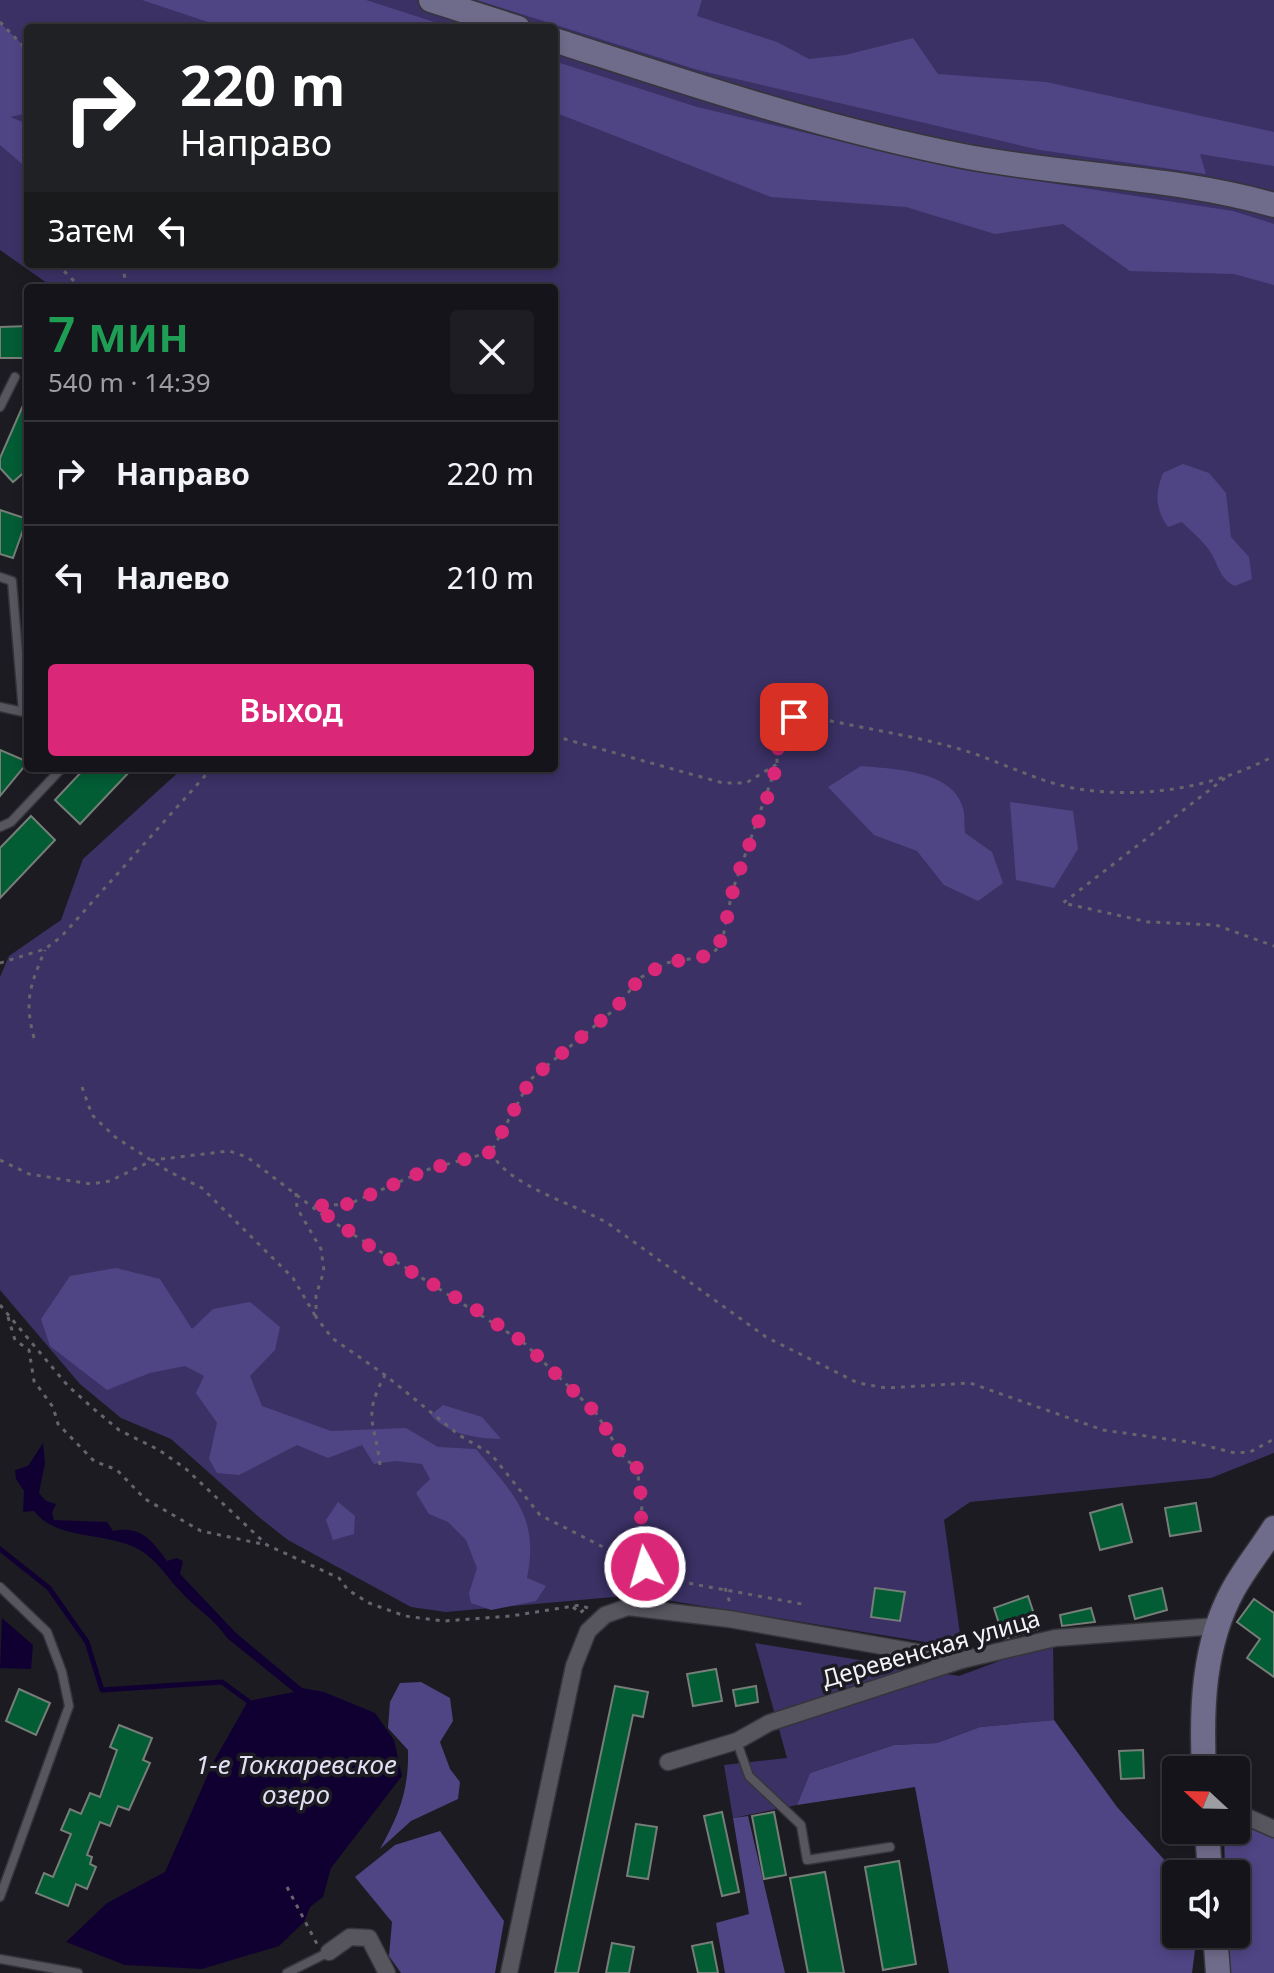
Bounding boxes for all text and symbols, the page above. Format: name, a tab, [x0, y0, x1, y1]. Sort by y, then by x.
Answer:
text: 220 m	[180, 46, 345, 122]
icon: right	[48, 56, 152, 160]
text: Направо	[180, 118, 332, 167]
icon: left	[151, 208, 195, 252]
text: Затем	[48, 210, 135, 251]
text: 7 мин	[48, 301, 189, 366]
button: close	[450, 310, 534, 394]
text: 540 m · 14:39	[48, 364, 211, 400]
icon: right	[48, 451, 92, 495]
text: Направо	[116, 453, 250, 494]
text: 220 m	[447, 453, 534, 494]
icon: left	[48, 555, 92, 599]
text: Налево	[116, 557, 230, 598]
text: 210 m	[447, 557, 534, 598]
button: Выход	[48, 664, 534, 756]
pin	[760, 683, 828, 751]
icon: arrive	[772, 695, 816, 739]
position arrow	[603, 1525, 687, 1609]
street label: Деревенская улица	[818, 1601, 1044, 1695]
water label: 1-е Токкаревское озеро	[195, 1746, 397, 1812]
north arrow	[1162, 1756, 1250, 1844]
map controls	[1162, 1756, 1250, 1948]
button: sound	[1162, 1860, 1250, 1948]

